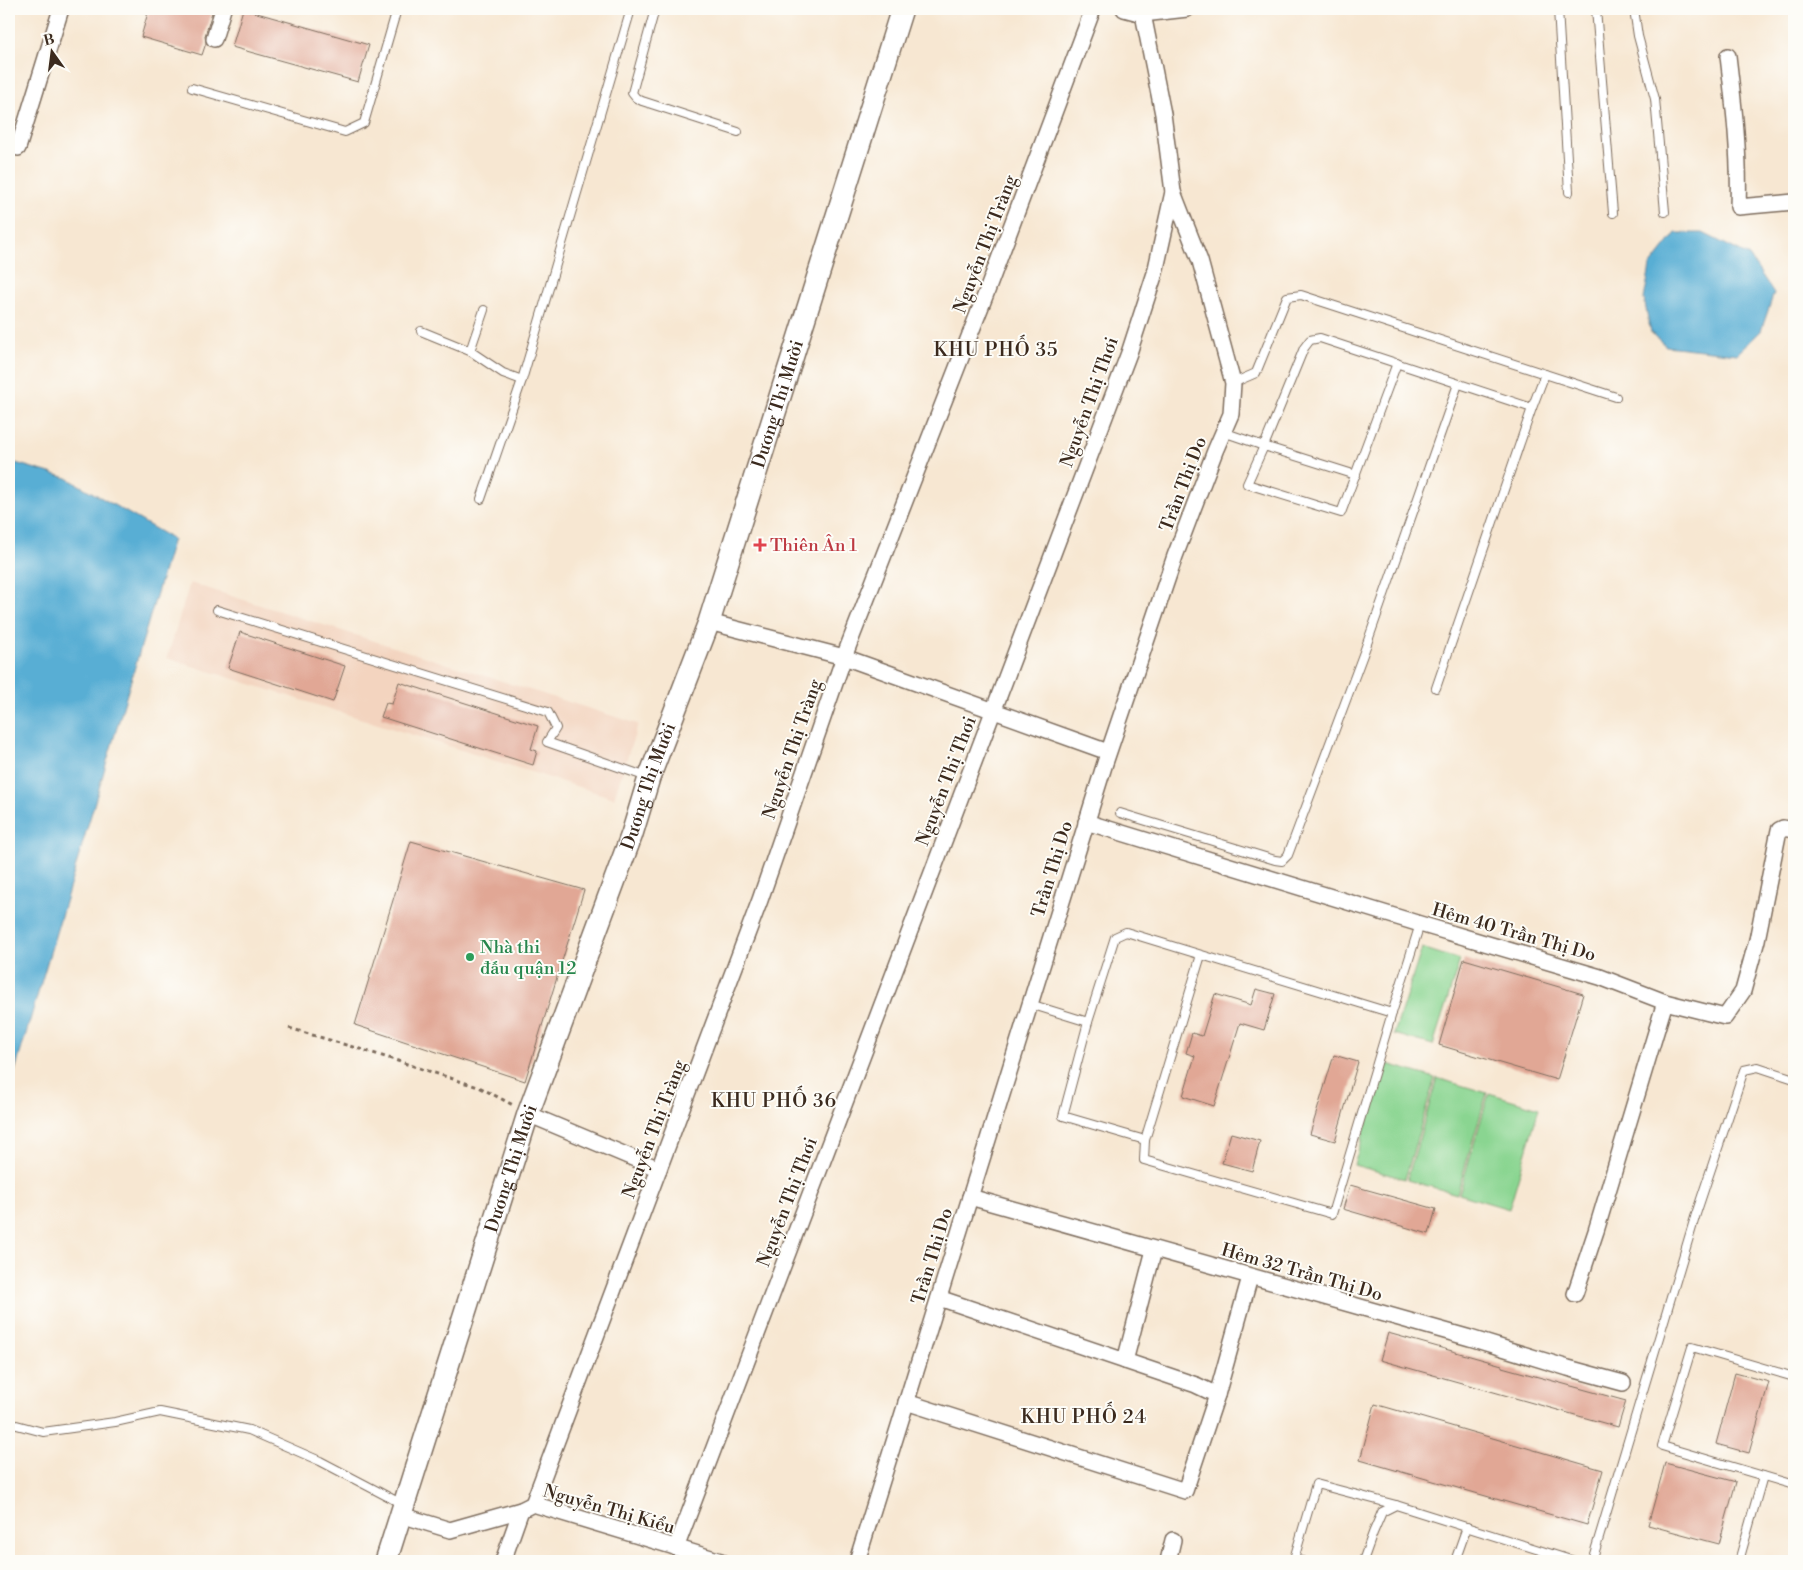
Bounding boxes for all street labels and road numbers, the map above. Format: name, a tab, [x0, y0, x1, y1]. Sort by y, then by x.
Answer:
street label: Nguyễn Thị Tràng	[948, 171, 1023, 317]
street label: Nguyễn Thị Thơi	[1055, 334, 1124, 470]
street label: Dương Thị Mười	[747, 337, 809, 471]
street label: Trần Thị Do	[1155, 433, 1212, 535]
street label: Nguyễn Thị Tràng	[758, 676, 827, 822]
street label: Nguyễn Thị Thơi	[911, 713, 982, 849]
street label: Dương Thị Mười	[616, 720, 681, 853]
street label: Trần Thị Do	[1027, 818, 1078, 920]
street label: Hẻm 40 Trần Thị Do	[1429, 898, 1598, 967]
street label: Nguyễn Thị Tràng	[617, 1056, 692, 1202]
street label: Dương Thị Mười	[480, 1101, 543, 1235]
street label: Nguyễn Thị Thơi	[752, 1134, 823, 1270]
street label: Trần Thị Do	[907, 1205, 958, 1307]
street label: Hẻm 32 Trần Thị Do	[1219, 1238, 1385, 1307]
street label: Nguyễn Thị Kiểu	[540, 1480, 678, 1539]

